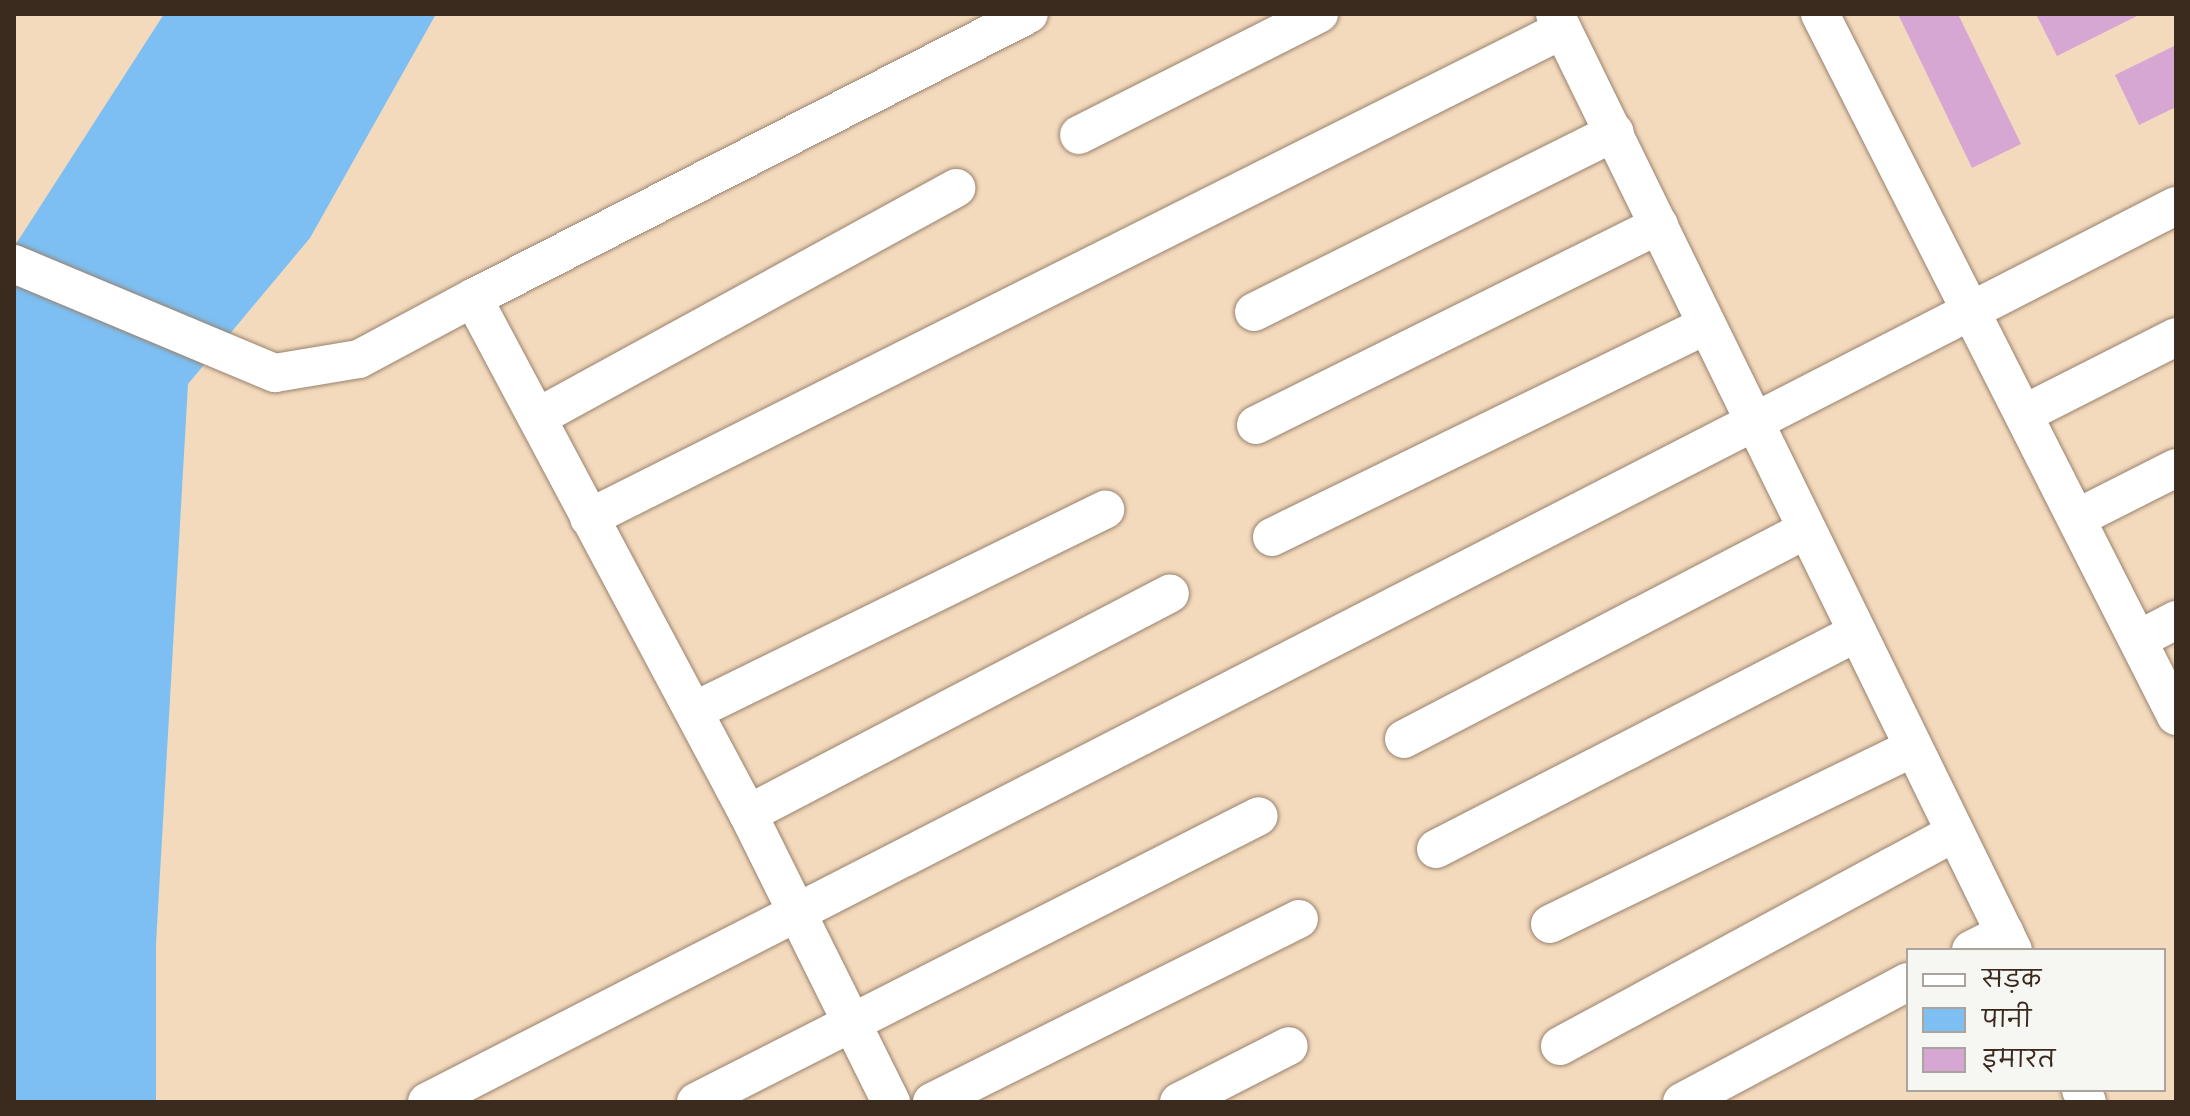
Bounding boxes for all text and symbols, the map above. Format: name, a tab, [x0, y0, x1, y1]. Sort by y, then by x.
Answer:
legend	[1906, 948, 2166, 1092]
text: सड़क	[1982, 965, 2041, 994]
text: पानी	[1982, 1005, 2031, 1034]
text: इमारत	[1982, 1045, 2055, 1074]

